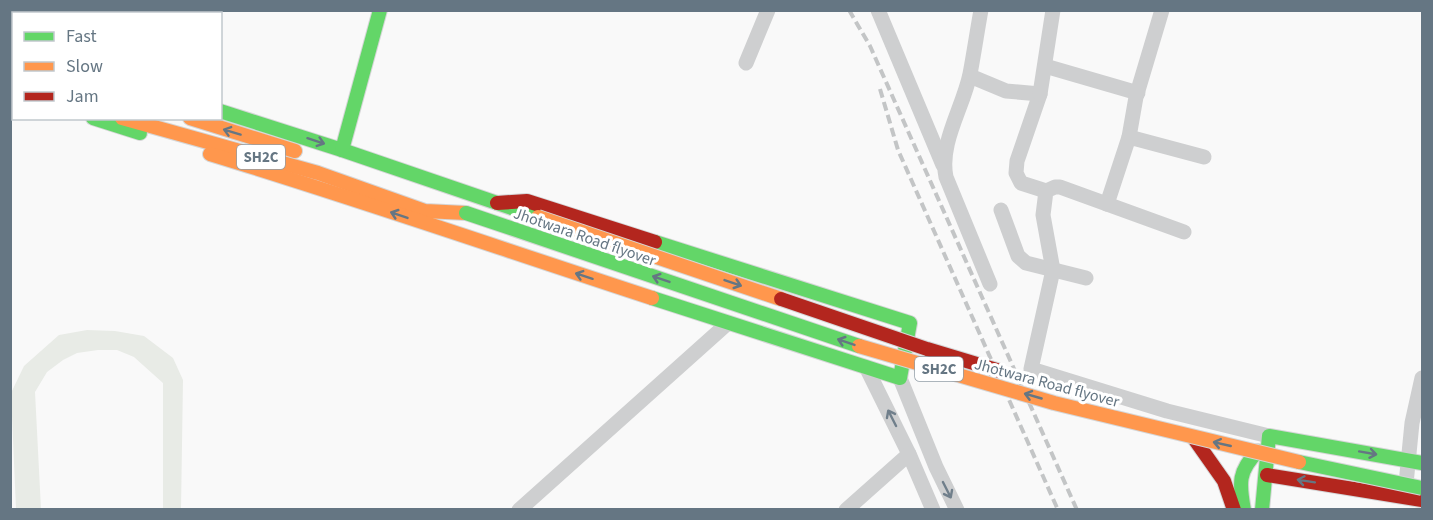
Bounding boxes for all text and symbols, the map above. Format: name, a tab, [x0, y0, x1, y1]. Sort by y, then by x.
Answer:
legend	[12, 12, 222, 120]
text: Fast	[66, 24, 97, 49]
text: Slow	[66, 54, 103, 79]
text: Jam	[66, 84, 99, 109]
one-way arrow	[223, 126, 242, 137]
one-way arrow	[306, 137, 325, 148]
road number: SH2C	[237, 145, 285, 169]
street label: Jhotwara Road flyover	[511, 202, 659, 272]
one-way arrow	[390, 208, 409, 219]
one-way arrow	[575, 270, 594, 281]
one-way arrow	[652, 273, 671, 284]
one-way arrow	[723, 278, 742, 289]
one-way arrow	[837, 335, 855, 346]
street label: Jhotwara Road flyover	[972, 353, 1122, 413]
road number: SH2C	[915, 357, 963, 381]
one-way arrow	[1024, 390, 1043, 402]
one-way arrow	[885, 409, 897, 427]
one-way arrow	[1213, 438, 1232, 449]
one-way arrow	[1358, 448, 1378, 459]
one-way arrow	[1297, 476, 1316, 487]
one-way arrow	[942, 481, 954, 499]

